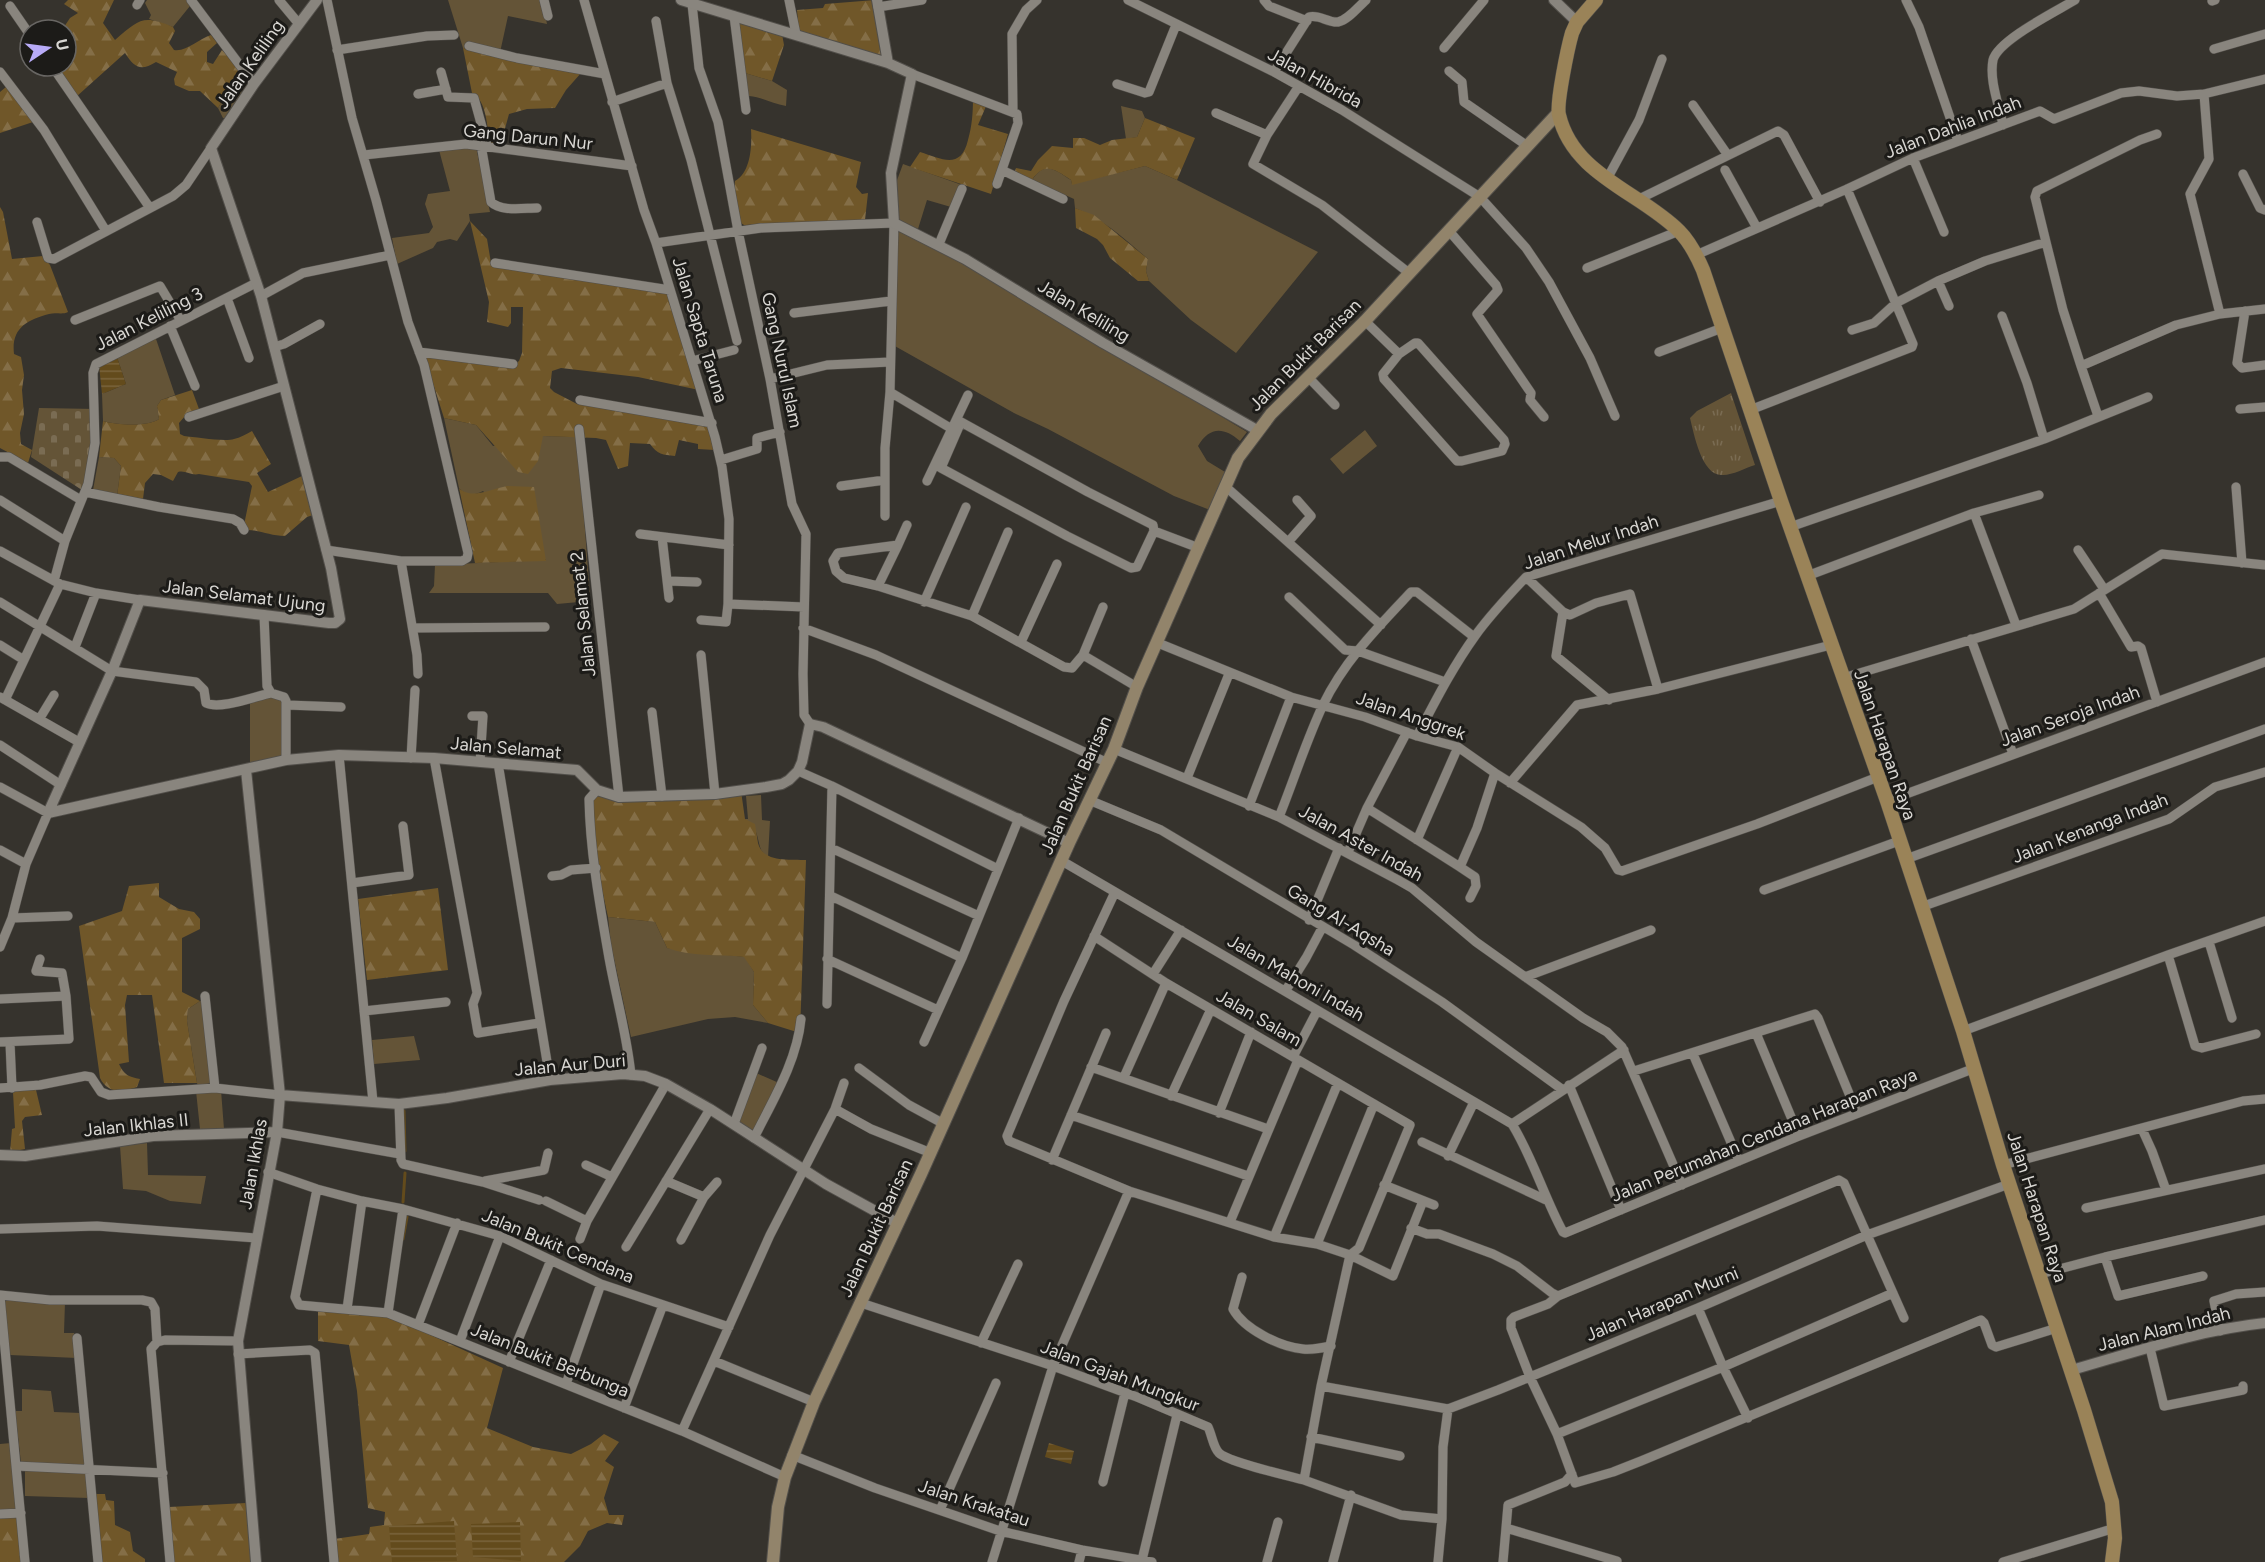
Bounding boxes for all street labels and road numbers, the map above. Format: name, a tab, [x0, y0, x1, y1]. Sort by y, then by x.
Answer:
street label: Jalan Keliling	[211, 15, 289, 113]
street label: Jalan Hibrida	[1264, 43, 1366, 113]
street label: Jalan Dahlia Indah	[1882, 91, 2024, 163]
street label: Gang Darun Nur	[462, 119, 594, 155]
street label: Jalan Sapta Taruna	[667, 255, 733, 405]
street label: Jalan Keliling	[1034, 275, 1134, 347]
street label: Jalan Keliling 3	[91, 282, 207, 356]
street label: Gang Nurul Islam	[757, 290, 807, 430]
street label: Jalan Bukit Barisan	[1244, 294, 1366, 416]
street label: Jalan Melur Indah	[1521, 510, 1661, 574]
street label: Jalan Selamat 2	[565, 550, 601, 678]
street label: Jalan Selamat Ujung	[161, 575, 327, 617]
street label: Jalan Harapan Raya	[1849, 667, 1921, 823]
street label: Jalan Seroja Indah	[1997, 681, 2143, 751]
street label: Jalan Anggrek	[1353, 687, 1469, 745]
street label: Jalan Bukit Barisan	[1036, 712, 1116, 858]
street label: Jalan Selamat	[450, 732, 563, 764]
street label: Jalan Kenanga Indah	[2009, 788, 2171, 868]
street label: Jalan Aster Indah	[1295, 800, 1427, 886]
street label: Gang Al-Aqsha	[1283, 879, 1399, 961]
street label: Jalan Mahoni Indah	[1224, 930, 1368, 1026]
street label: Jalan Salam	[1212, 985, 1306, 1051]
street label: Jalan Aur Duri	[513, 1049, 627, 1081]
street label: Jalan Perumahan Cendana Harapan Raya	[1608, 1063, 1920, 1207]
street label: Jalan Ikhlas II	[82, 1109, 190, 1141]
street label: Jalan Ikhlas	[234, 1117, 272, 1211]
street label: Jalan Harapan Raya	[2002, 1129, 2072, 1285]
street label: Jalan Bukit Barisan	[834, 1156, 918, 1300]
street label: Jalan Bukit Cendana	[479, 1204, 637, 1288]
street label: Jalan Harapan Murni	[1582, 1262, 1742, 1346]
street label: Jalan Alam Indah	[2095, 1302, 2233, 1356]
street label: Jalan Bukit Berbunga	[468, 1318, 632, 1402]
street label: Jalan Gajah Mungkur	[1038, 1336, 1202, 1416]
street label: Jalan Krakatau	[915, 1475, 1033, 1531]

